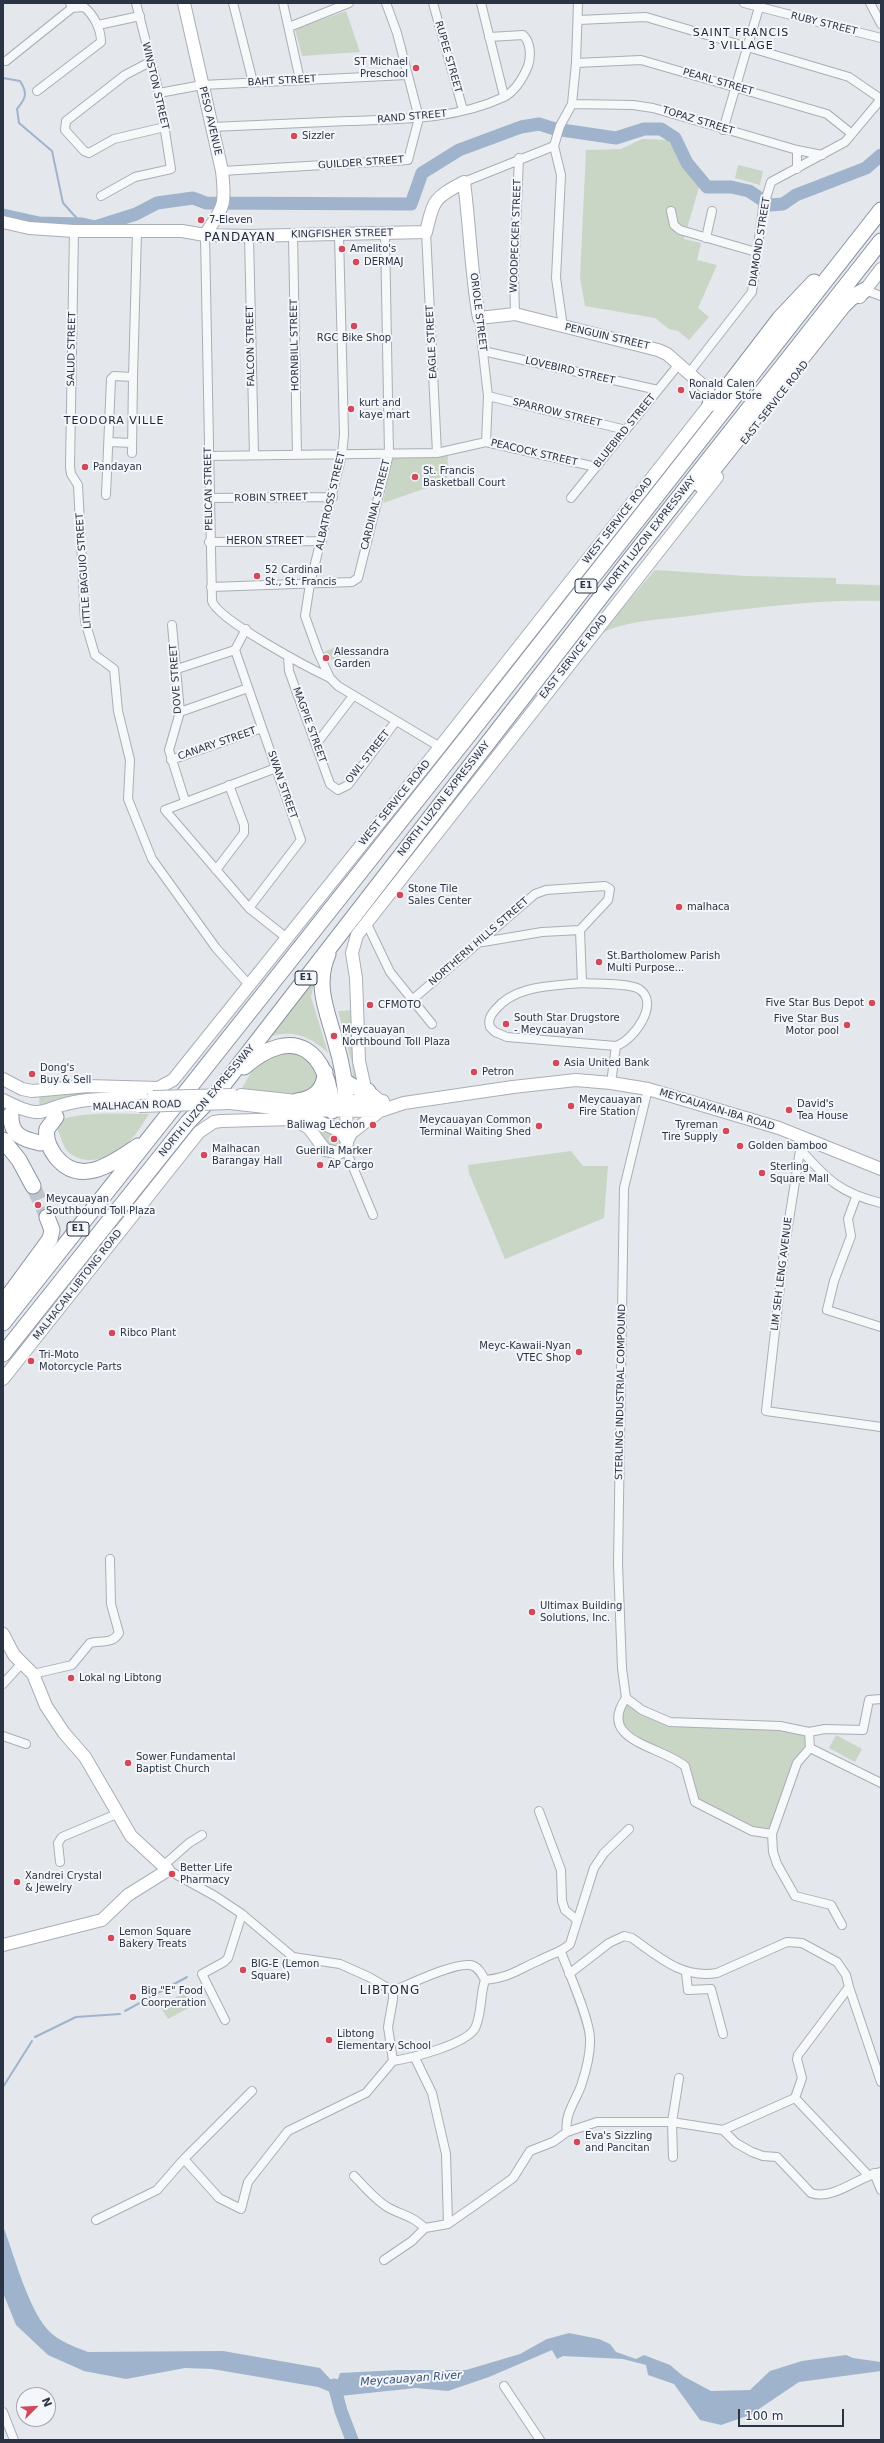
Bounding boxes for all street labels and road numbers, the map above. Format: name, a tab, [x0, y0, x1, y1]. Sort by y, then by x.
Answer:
street label: RUBY STREET	[790, 10, 858, 38]
street label: RUPEE STREET	[432, 20, 464, 94]
street label: WINSTON STREET	[139, 41, 171, 131]
street label: PEARL STREET	[681, 66, 755, 98]
street label: BAHT STREET	[247, 73, 317, 89]
street label: PESO AVENUE	[196, 85, 224, 157]
street label: TOPAZ STREET	[661, 104, 735, 138]
street label: RAND STREET	[377, 108, 447, 126]
street label: GUILDER STREET	[318, 154, 404, 172]
street label: WOODPECKER STREET	[508, 179, 524, 293]
street label: DIAMOND STREET	[747, 196, 773, 288]
street label: KINGFISHER STREET	[291, 227, 393, 241]
street label: ORIOLE STREET	[467, 272, 489, 352]
street label: HORNBILL STREET	[288, 299, 302, 391]
street label: FALCON STREET	[244, 305, 258, 387]
street label: EAGLE STREET	[424, 305, 440, 379]
street label: SALUD STREET	[65, 312, 79, 386]
street label: PENGUIN STREET	[563, 321, 651, 353]
street label: LOVEBIRD STREET	[524, 355, 616, 387]
street label: EAST SERVICE ROAD	[738, 359, 812, 447]
street label: BLUEBIRD STREET	[592, 392, 658, 470]
street label: SPARROW STREET	[511, 396, 603, 430]
street label: PEACOCK STREET	[489, 437, 579, 469]
street label: PELICAN STREET	[202, 447, 216, 531]
street label: ALBATROSS STREET	[314, 451, 348, 551]
street label: CARDINAL STREET	[359, 459, 393, 551]
street label: NORTH LUZON EXPRESSWAY	[601, 474, 699, 594]
street label: WEST SERVICE ROAD	[581, 475, 655, 567]
street label: ROBIN STREET	[234, 491, 308, 505]
street label: LITTLE BAGUIO STREET	[74, 513, 94, 629]
street label: HERON STREET	[226, 535, 304, 547]
road number: E1	[575, 579, 597, 593]
street label: EAST SERVICE ROAD	[537, 613, 611, 701]
street label: DOVE STREET	[168, 644, 184, 714]
street label: MAGPIE STREET	[290, 686, 328, 764]
street label: CANARY STREET	[176, 725, 258, 763]
street label: OWL STREET	[343, 728, 393, 786]
street label: NORTH LUZON EXPRESSWAY	[395, 739, 493, 859]
street label: SWAN STREET	[265, 749, 299, 821]
street label: WEST SERVICE ROAD	[357, 758, 433, 848]
street label: NORTHERN HILLS STREET	[427, 895, 531, 989]
road number: E1	[295, 971, 317, 985]
street label: NORTH LUZON EXPRESSWAY	[157, 1043, 257, 1159]
street label: MEYCAUAYAN-IBA ROAD	[658, 1087, 776, 1133]
street label: MALHACAN ROAD	[92, 1098, 182, 1114]
street label: LIM SEH LENG AVENUE	[769, 1216, 795, 1332]
road number: E1	[67, 1222, 89, 1236]
street label: MALHACAN-LIBTONG ROAD	[31, 1227, 125, 1343]
street label: STERLING INDUSTRIAL COMPOUND	[613, 1304, 629, 1480]

